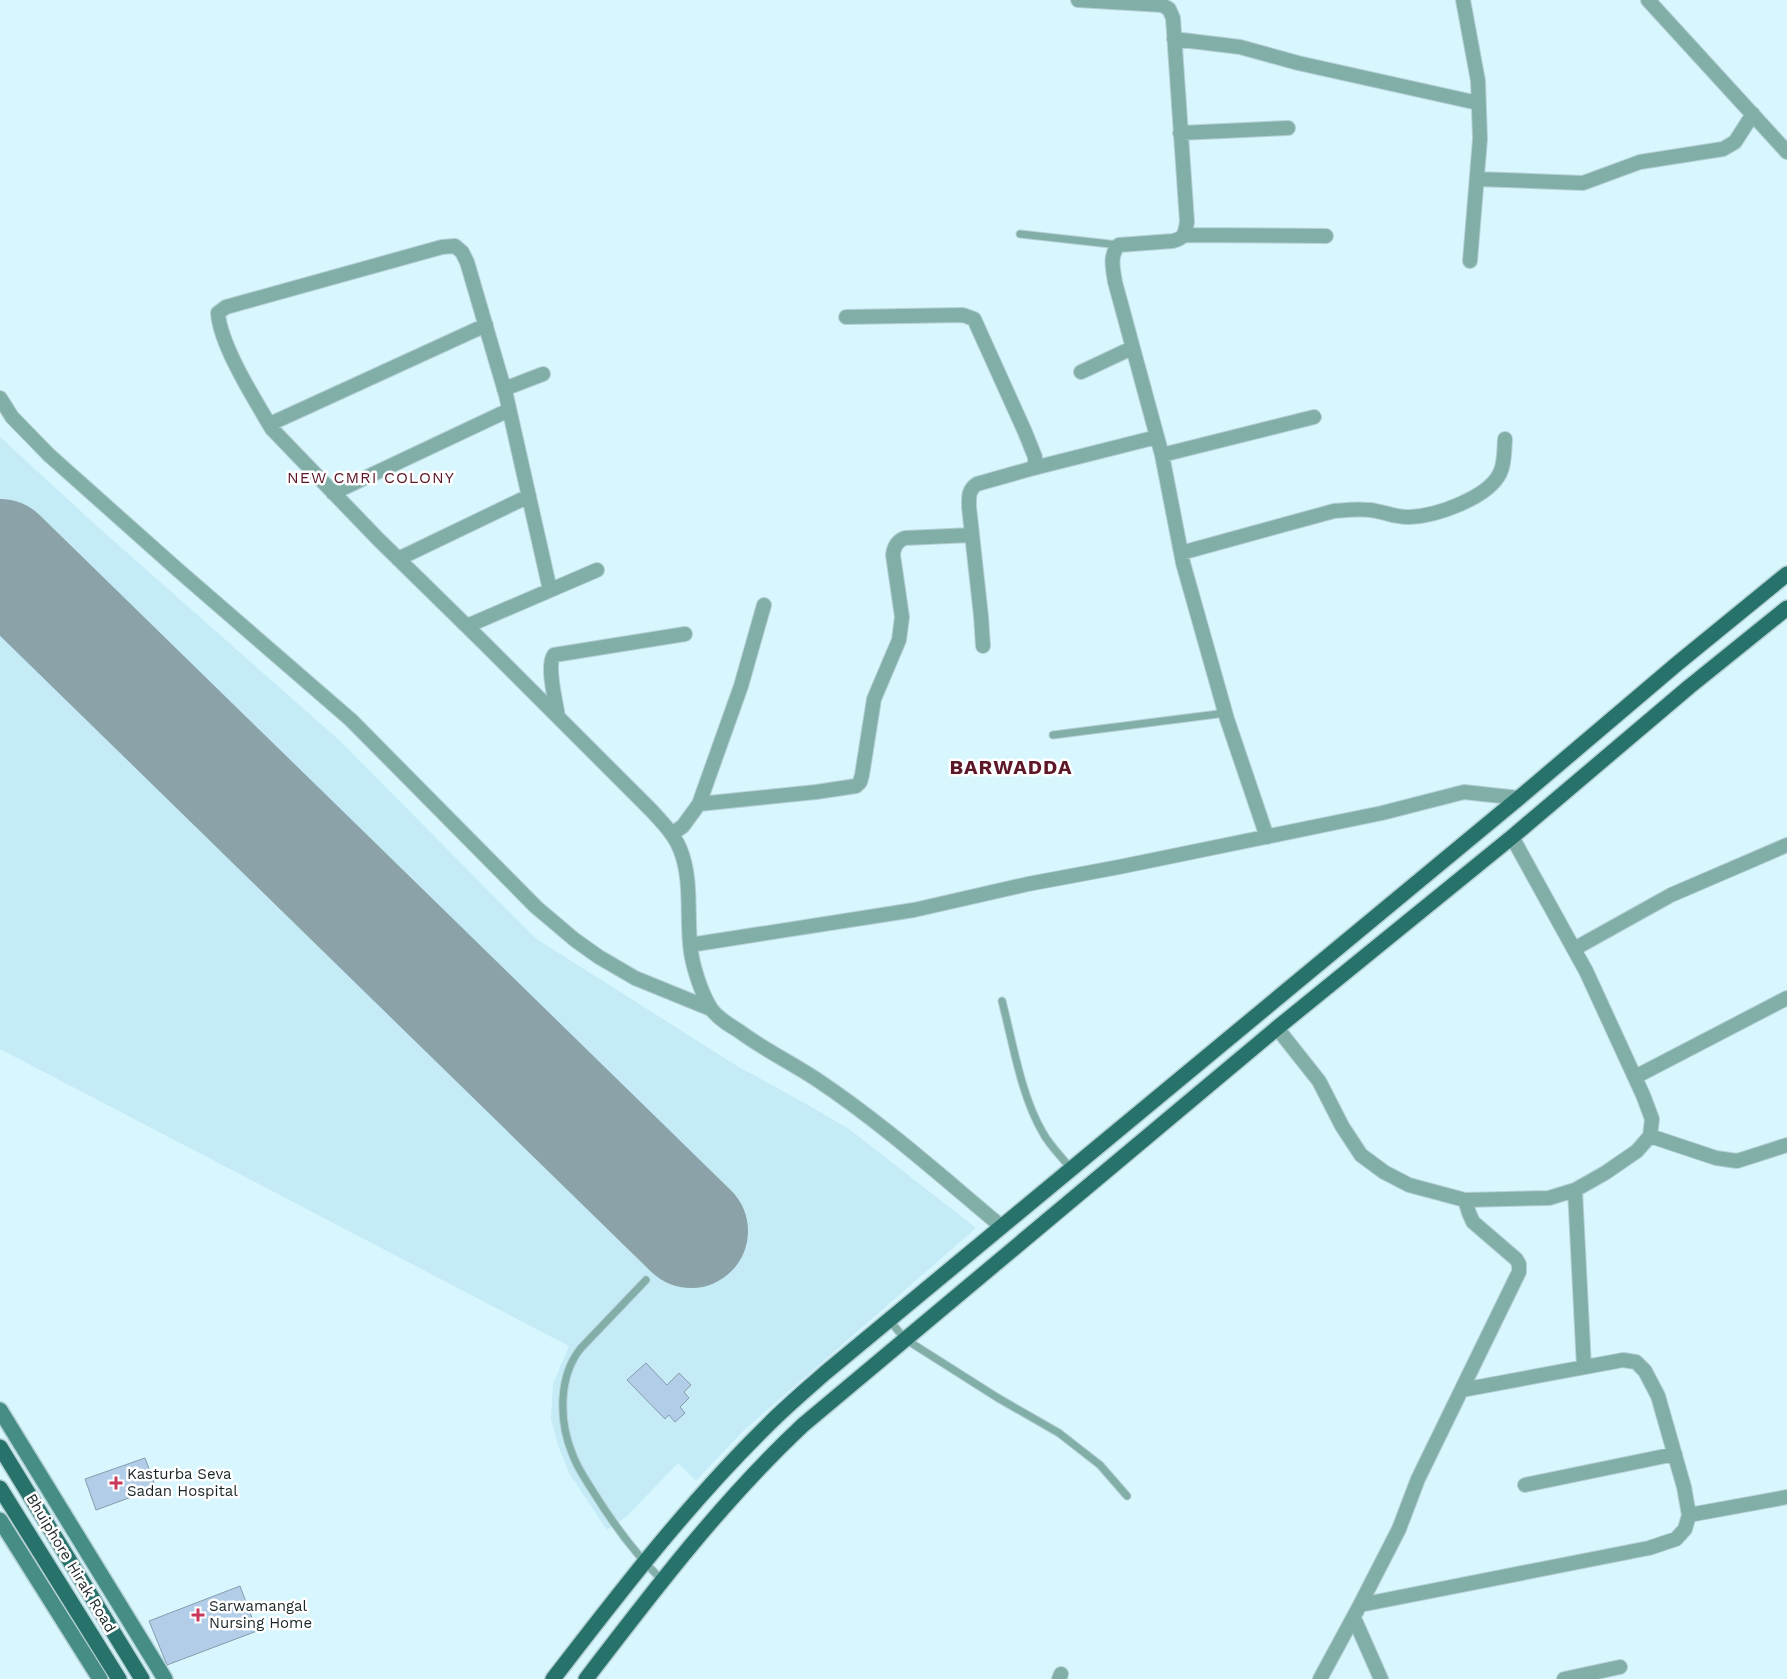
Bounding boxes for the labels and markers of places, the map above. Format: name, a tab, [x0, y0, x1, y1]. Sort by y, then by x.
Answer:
place label: Kasturba Seva Sadan Hospital	[127, 1465, 238, 1500]
marker: Kasturba Seva Sadan Hospital	[109, 1476, 123, 1490]
place label: Sarwamangal Nursing Home	[209, 1597, 312, 1632]
marker: Sarwamangal Nursing Home	[191, 1608, 205, 1622]

